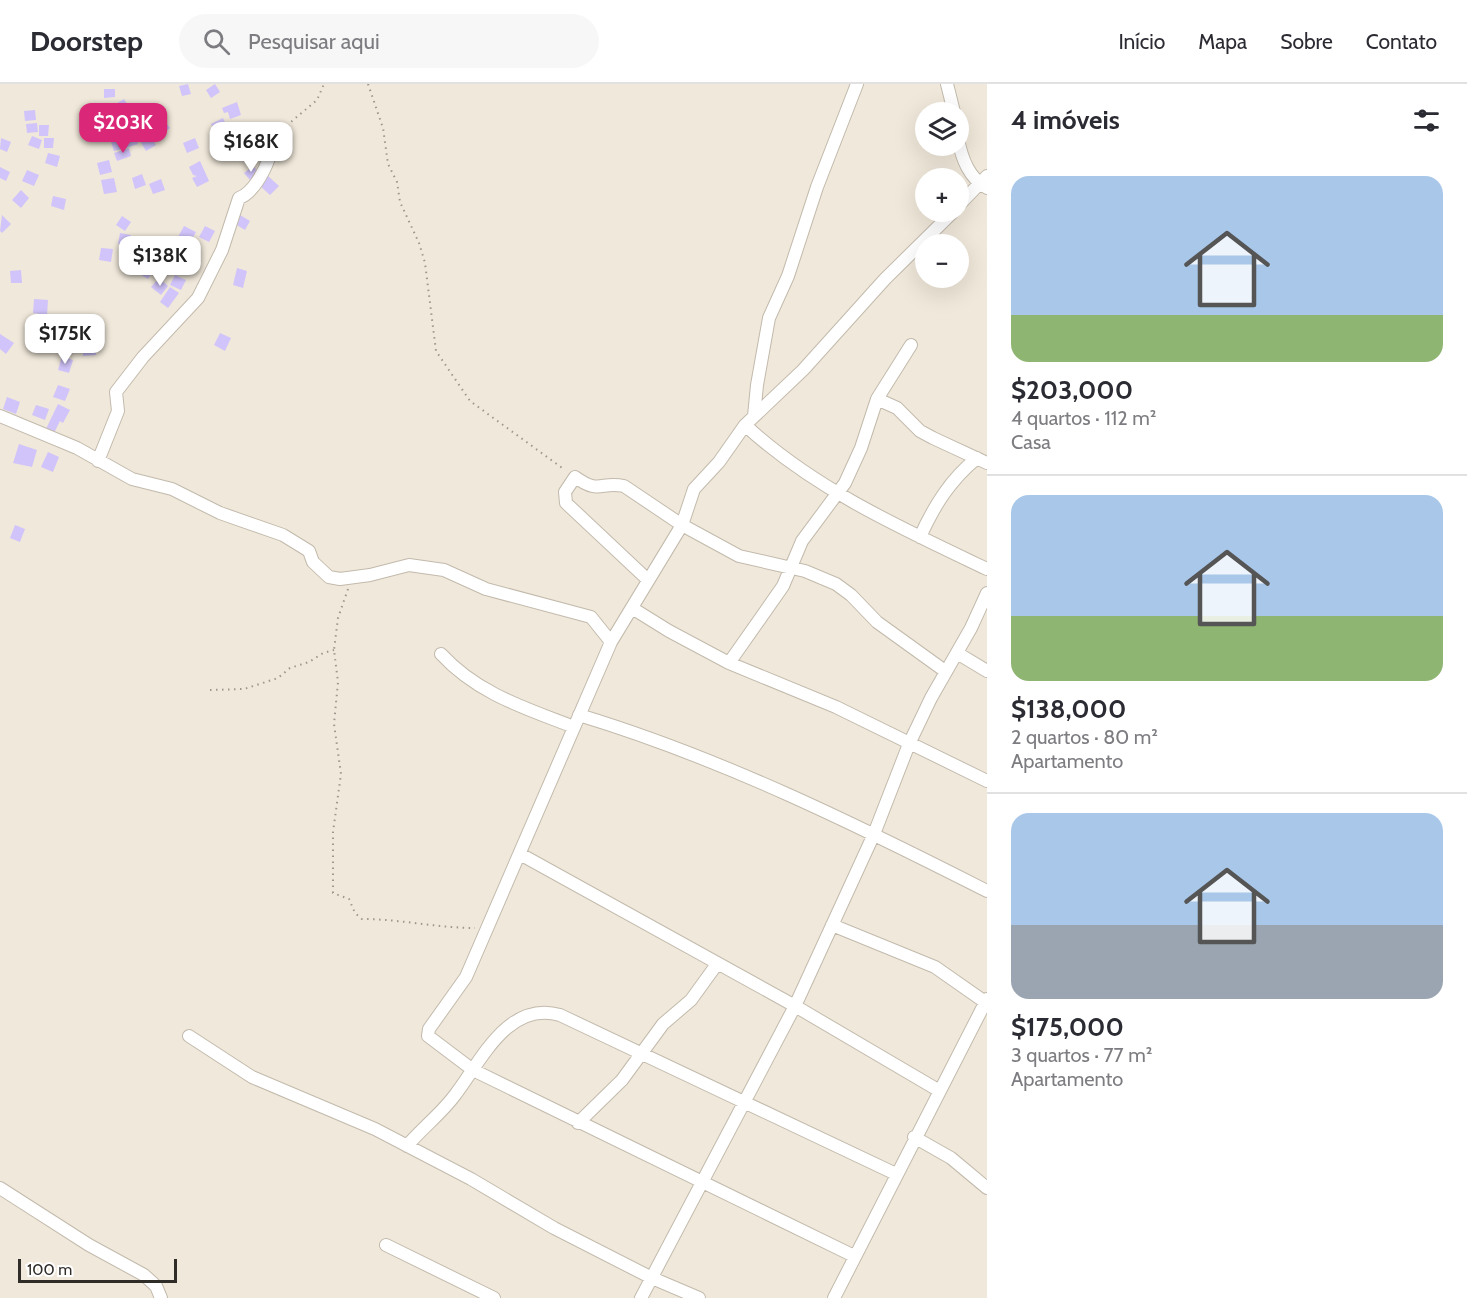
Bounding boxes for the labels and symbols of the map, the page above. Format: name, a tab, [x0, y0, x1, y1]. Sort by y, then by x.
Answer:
pin: $203K	[81, 103, 165, 154]
pin: $168K	[209, 122, 293, 173]
pin: $138K	[118, 236, 202, 287]
pin: $175K	[23, 314, 107, 365]
scale bar	[18, 1256, 177, 1284]

